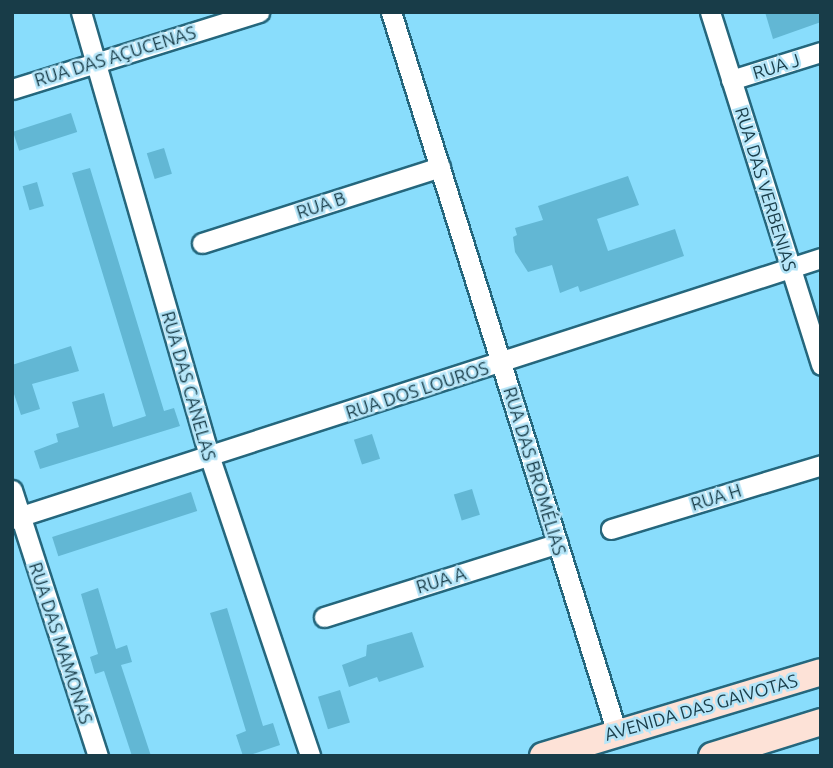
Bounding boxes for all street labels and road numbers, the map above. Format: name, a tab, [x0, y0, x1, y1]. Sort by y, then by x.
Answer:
street label: RUA DAS AÇUCENAS	[32, 21, 198, 91]
street label: RUA J	[750, 49, 802, 83]
street label: RUA DAS VERBENIAS	[731, 104, 801, 274]
street label: RUA B	[294, 187, 348, 223]
street label: RUA DAS CANELAS	[157, 309, 221, 463]
street label: RUA DOS LOUROS	[343, 357, 491, 423]
street label: RUA DAS BROMÉLIAS	[499, 384, 571, 558]
street label: RUA H	[688, 479, 744, 515]
street label: RUA DAS MAMONAS	[25, 559, 97, 727]
street label: RUA A	[413, 562, 469, 598]
street label: AVENIDA DAS GAIVOTAS	[602, 669, 800, 745]

